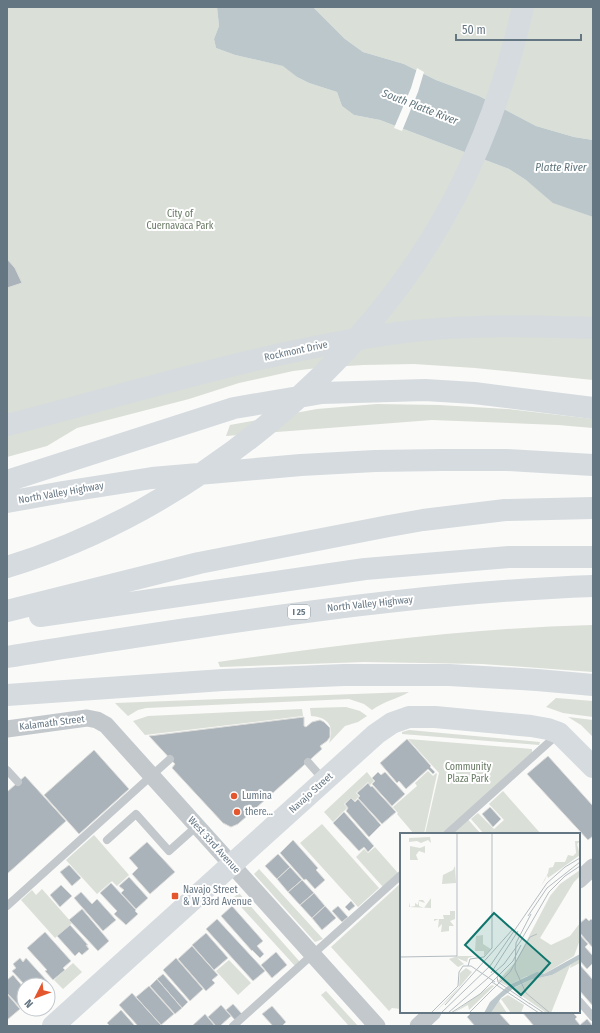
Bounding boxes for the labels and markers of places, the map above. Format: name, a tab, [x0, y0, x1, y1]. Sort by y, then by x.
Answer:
place label: Lumina	[242, 790, 272, 802]
marker: Lumina	[229, 791, 239, 801]
place label: there...	[245, 806, 273, 818]
marker: there...	[232, 807, 242, 817]
place label: Navajo Street & W 33rd Avenue	[183, 884, 252, 908]
marker: Navajo Street & W 33rd Avenue	[170, 891, 180, 901]

